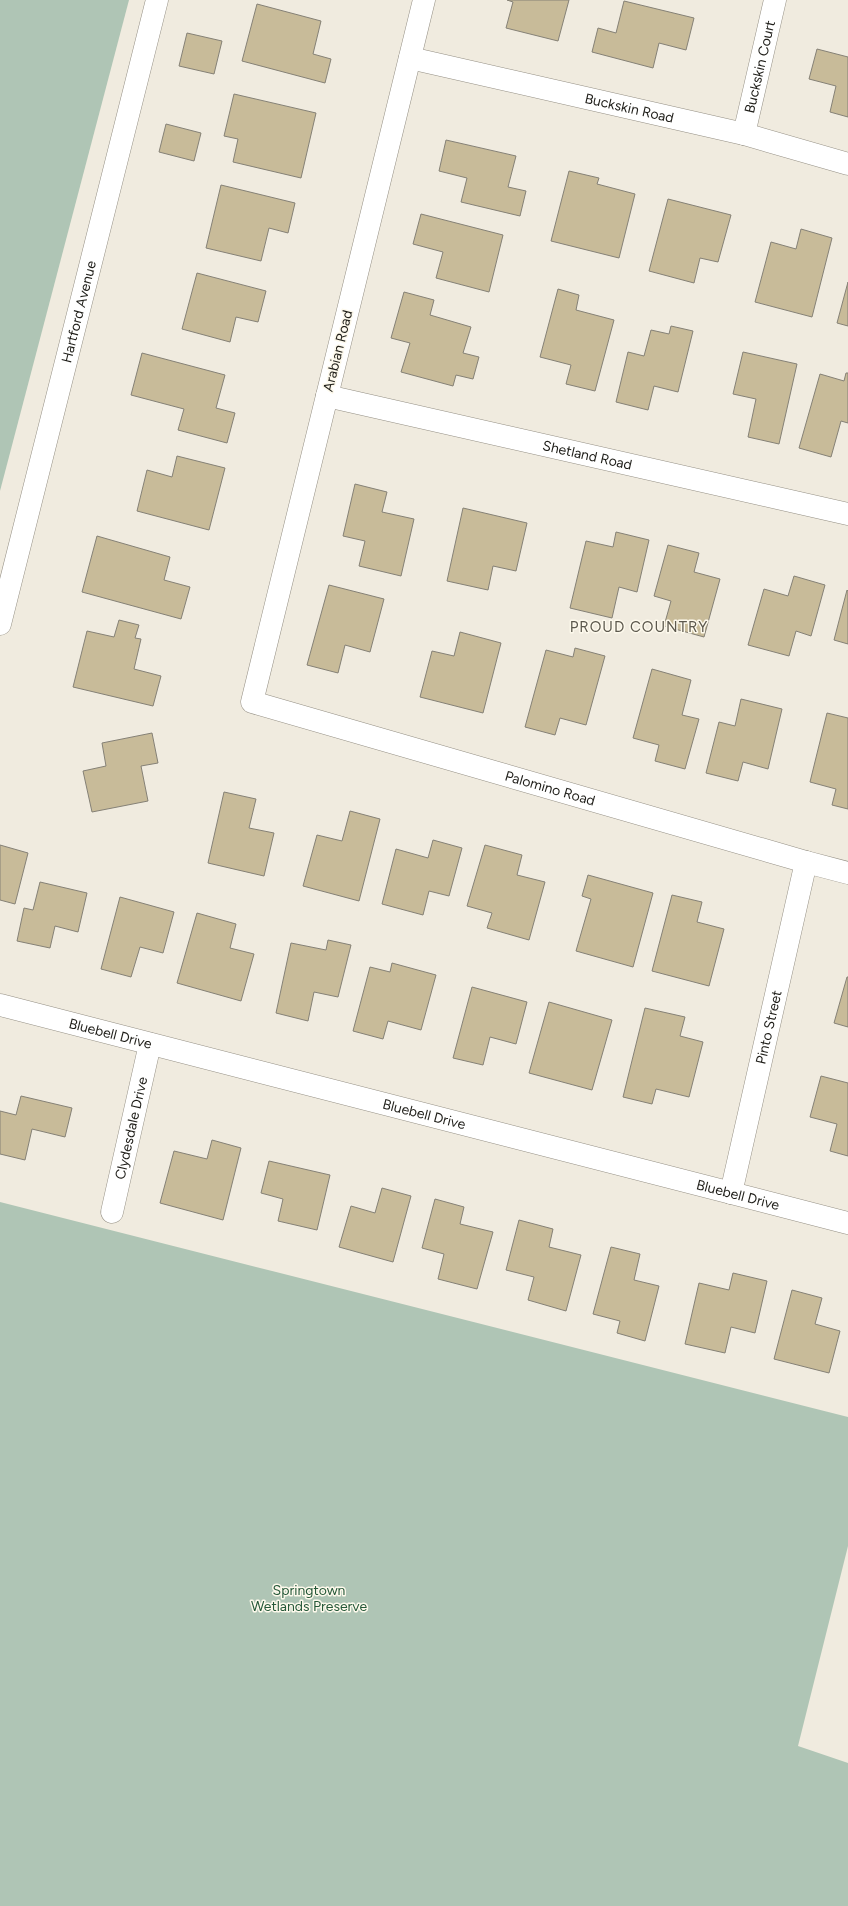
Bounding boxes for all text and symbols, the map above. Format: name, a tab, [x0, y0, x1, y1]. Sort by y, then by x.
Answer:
street label: Buckskin Court	[741, 19, 779, 115]
street label: Buckskin Road	[583, 90, 676, 126]
street label: Hartford Avenue	[58, 259, 100, 365]
street label: Arabian Road	[320, 308, 356, 394]
street label: Shetland Road	[541, 437, 634, 473]
district label: PROUD COUNTRY	[570, 618, 708, 636]
street label: Palomino Road	[503, 767, 597, 809]
street label: Pinto Street	[752, 989, 785, 1066]
street label: Bluebell Drive	[67, 1015, 154, 1052]
street label: Clydesdale Drive	[111, 1075, 151, 1181]
street label: Bluebell Drive	[381, 1095, 468, 1133]
street label: Bluebell Drive	[695, 1176, 782, 1214]
park label: Springtown Wetlands Preserve	[251, 1582, 367, 1615]

